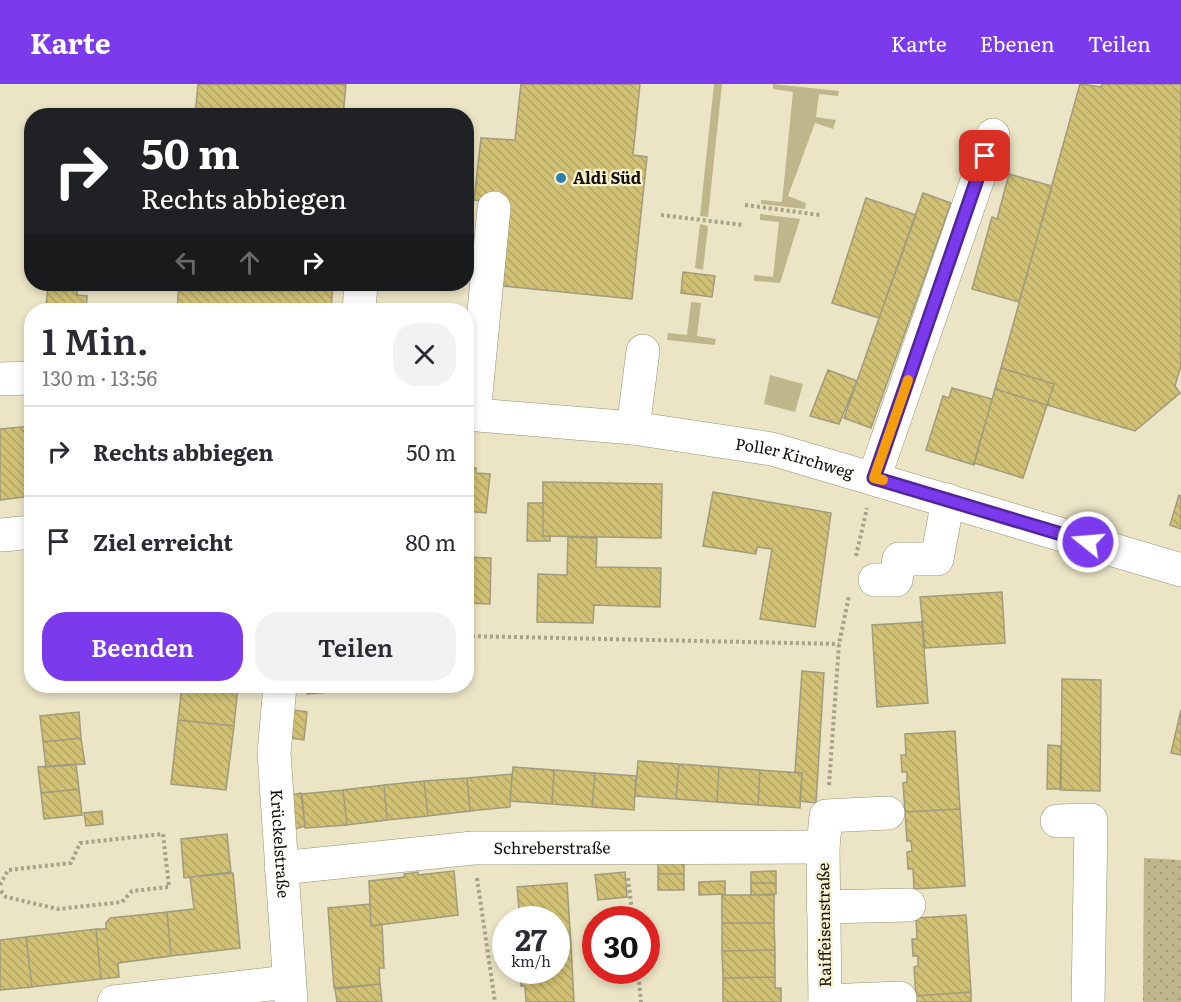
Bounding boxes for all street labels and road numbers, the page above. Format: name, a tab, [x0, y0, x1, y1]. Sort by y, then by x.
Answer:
street label: Poller Kirchweg	[734, 431, 857, 484]
street label: Krückelstraße	[265, 788, 297, 899]
street label: Schreberstraße	[493, 835, 611, 859]
street label: Raiffeisenstraße	[810, 863, 836, 988]

